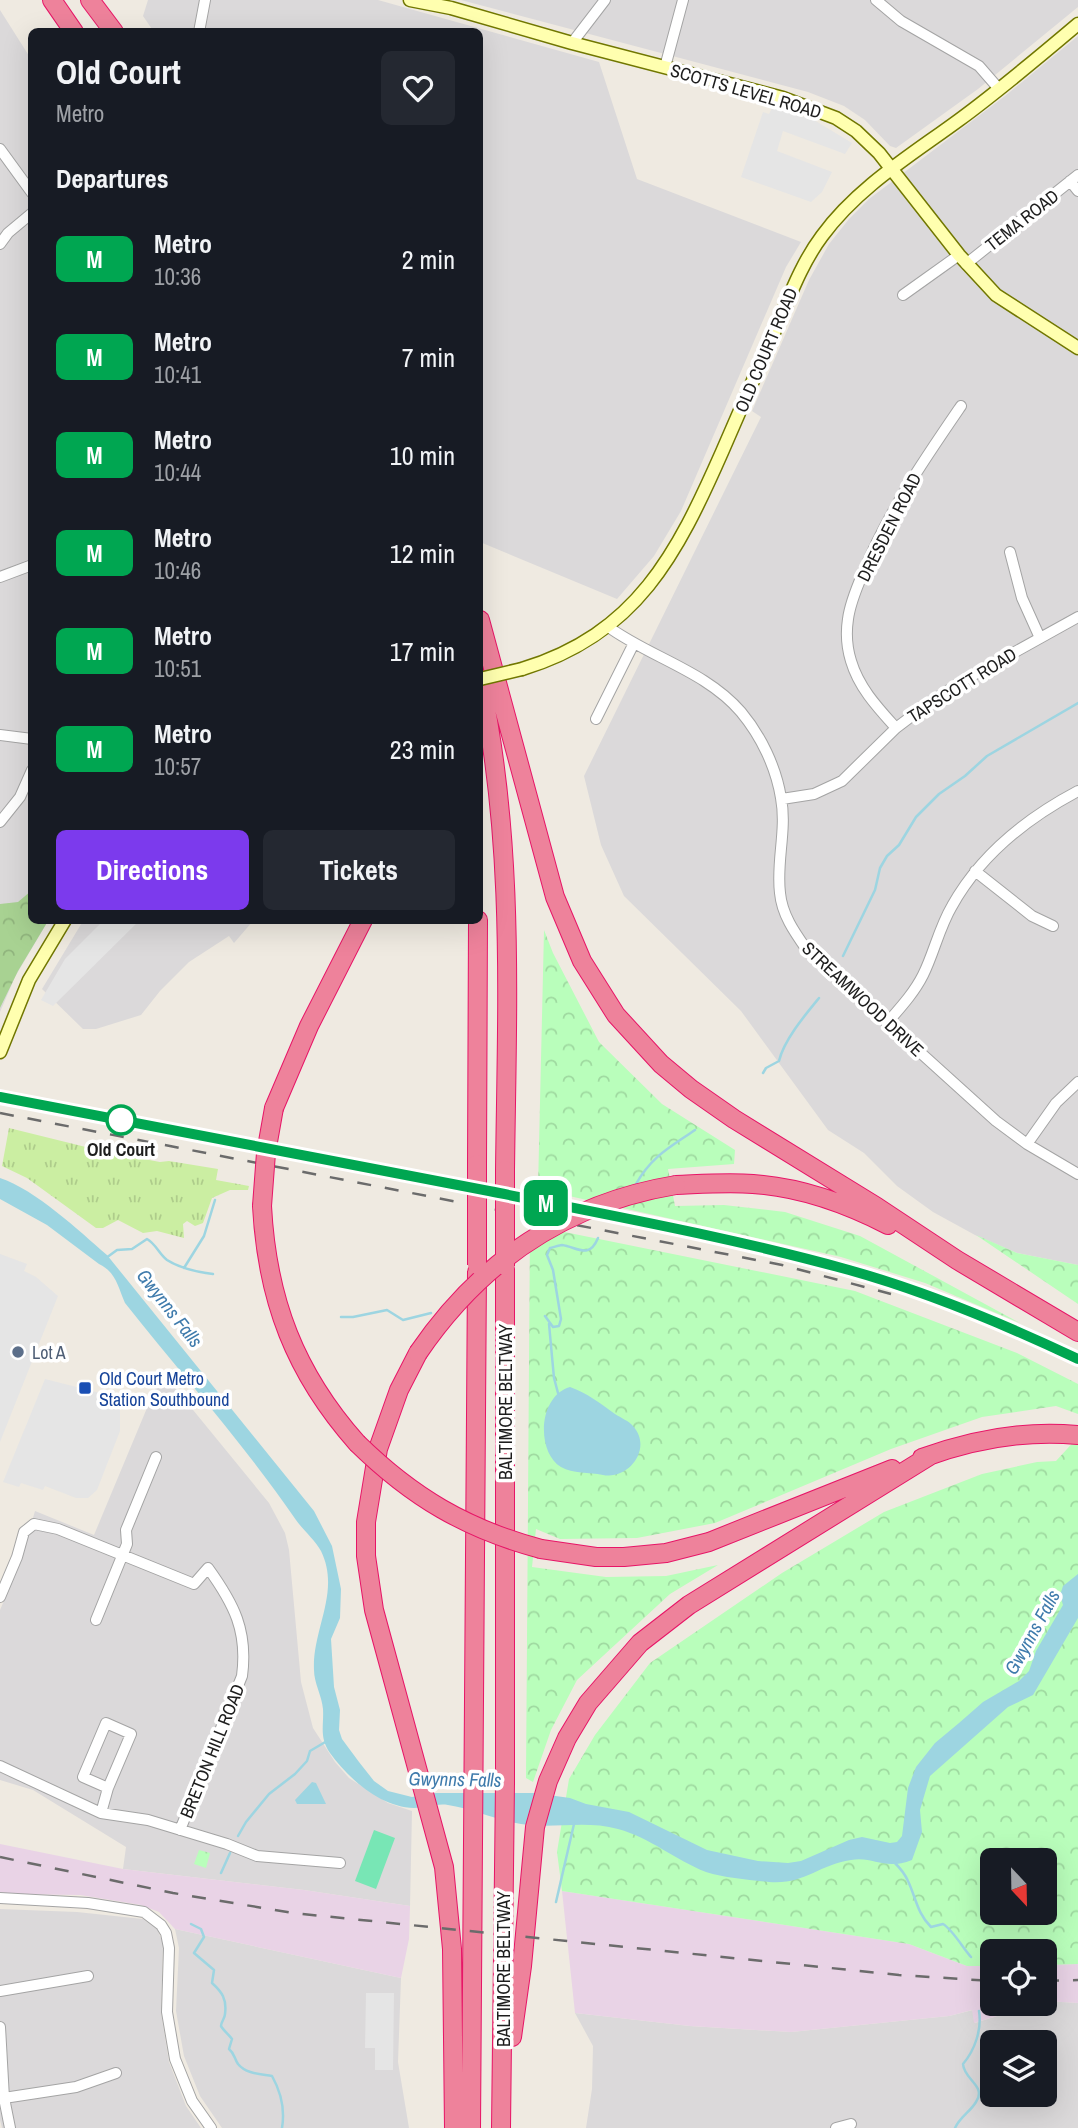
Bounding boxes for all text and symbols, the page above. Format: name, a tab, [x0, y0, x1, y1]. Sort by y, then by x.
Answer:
text: Old Court	[56, 50, 181, 94]
button: heart	[381, 51, 455, 125]
street label: SCOTTS LEVEL ROAD	[668, 57, 824, 125]
text: Metro	[56, 98, 104, 129]
text: Departures	[56, 161, 169, 196]
street label: TEMA ROAD	[980, 183, 1064, 257]
text: Metro	[154, 226, 212, 261]
text: 2 min	[402, 242, 455, 277]
text: M	[86, 243, 103, 275]
text: 10:36	[154, 261, 201, 292]
street label: OLD COURT ROAD	[728, 284, 804, 416]
text: Metro	[154, 324, 212, 359]
text: 7 min	[402, 340, 455, 375]
text: M	[86, 341, 103, 373]
text: 10:41	[154, 359, 201, 390]
text: Metro	[154, 422, 212, 457]
text: 10 min	[390, 438, 455, 473]
text: M	[86, 439, 103, 471]
text: 10:44	[154, 457, 201, 488]
street label: DRESDEN ROAD	[851, 468, 927, 586]
text: Metro	[154, 520, 212, 555]
text: 12 min	[390, 536, 455, 571]
text: M	[86, 537, 103, 569]
text: 10:46	[154, 555, 201, 586]
text: Metro	[154, 618, 212, 653]
text: 17 min	[390, 634, 455, 669]
text: M	[86, 635, 103, 667]
street label: TAPSCOTT ROAD	[903, 642, 1021, 728]
text: 10:51	[154, 653, 201, 684]
text: Metro	[154, 716, 212, 751]
text: 23 min	[390, 732, 455, 767]
text: M	[86, 733, 103, 765]
text: 10:57	[154, 751, 201, 782]
button: Directions	[56, 830, 249, 910]
button: Tickets	[263, 830, 455, 910]
street label: STREAMWOOD DRIVE	[797, 936, 929, 1062]
marker: Old Court	[106, 1105, 136, 1135]
place label: Old Court	[87, 1137, 155, 1162]
line badge: M	[523, 1180, 569, 1226]
text: M	[538, 1187, 554, 1219]
water label: Gwynns Falls	[131, 1263, 209, 1353]
street label: BALTIMORE BELTWAY	[493, 1324, 518, 1480]
place label: Lot A	[32, 1340, 66, 1365]
marker: Lot A	[10, 1344, 26, 1360]
place label: Old Court Metro Station Southbound	[99, 1366, 230, 1412]
marker: Old Court Metro Station Southbound	[77, 1380, 93, 1396]
water label: Gwynns Falls	[998, 1585, 1066, 1679]
street label: BRETON HILL ROAD	[174, 1680, 250, 1822]
water label: Gwynns Falls	[408, 1765, 502, 1793]
north arrow	[980, 1848, 1057, 1925]
map controls	[980, 1848, 1057, 2107]
street label: BALTIMORE BELTWAY	[491, 1891, 516, 2047]
button: locate	[980, 1939, 1057, 2016]
button: layers	[980, 2030, 1057, 2107]

